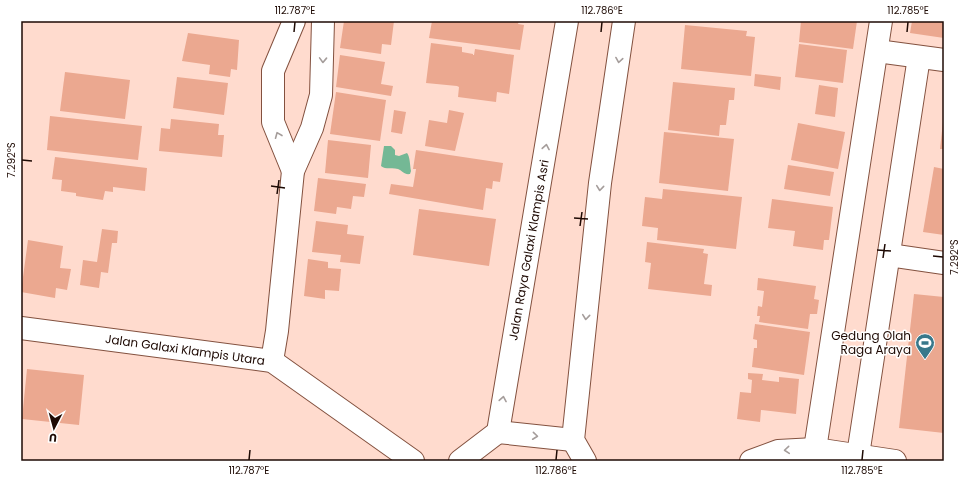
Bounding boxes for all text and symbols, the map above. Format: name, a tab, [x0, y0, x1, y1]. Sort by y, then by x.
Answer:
text: 112.787°E	[275, 3, 315, 18]
text: 112.786°E	[581, 3, 623, 18]
text: 112.785°E	[887, 3, 929, 18]
one-way arrow	[615, 56, 624, 63]
one-way arrow	[319, 57, 327, 63]
one-way arrow	[275, 131, 283, 138]
text: 7.292°S	[4, 142, 19, 178]
one-way arrow	[541, 143, 550, 150]
street label: Jalan Raya Galaxi Klampis Asri	[504, 158, 553, 342]
one-way arrow	[595, 185, 604, 191]
text: 7.292°S	[947, 239, 962, 275]
one-way arrow	[582, 314, 591, 321]
place label: Gedung Olah Raga Araya	[831, 327, 911, 358]
street label: Jalan Galaxi Klampis Utara	[104, 330, 266, 369]
sports icon: Gedung Olah Raga Araya	[914, 332, 936, 360]
one-way arrow	[498, 396, 507, 402]
north arrow	[34, 408, 74, 448]
text: U	[48, 430, 58, 446]
one-way arrow	[532, 431, 539, 440]
one-way arrow	[784, 446, 790, 455]
text: 112.787°E	[229, 463, 269, 478]
text: 112.786°E	[535, 463, 577, 478]
text: 112.785°E	[841, 463, 883, 478]

